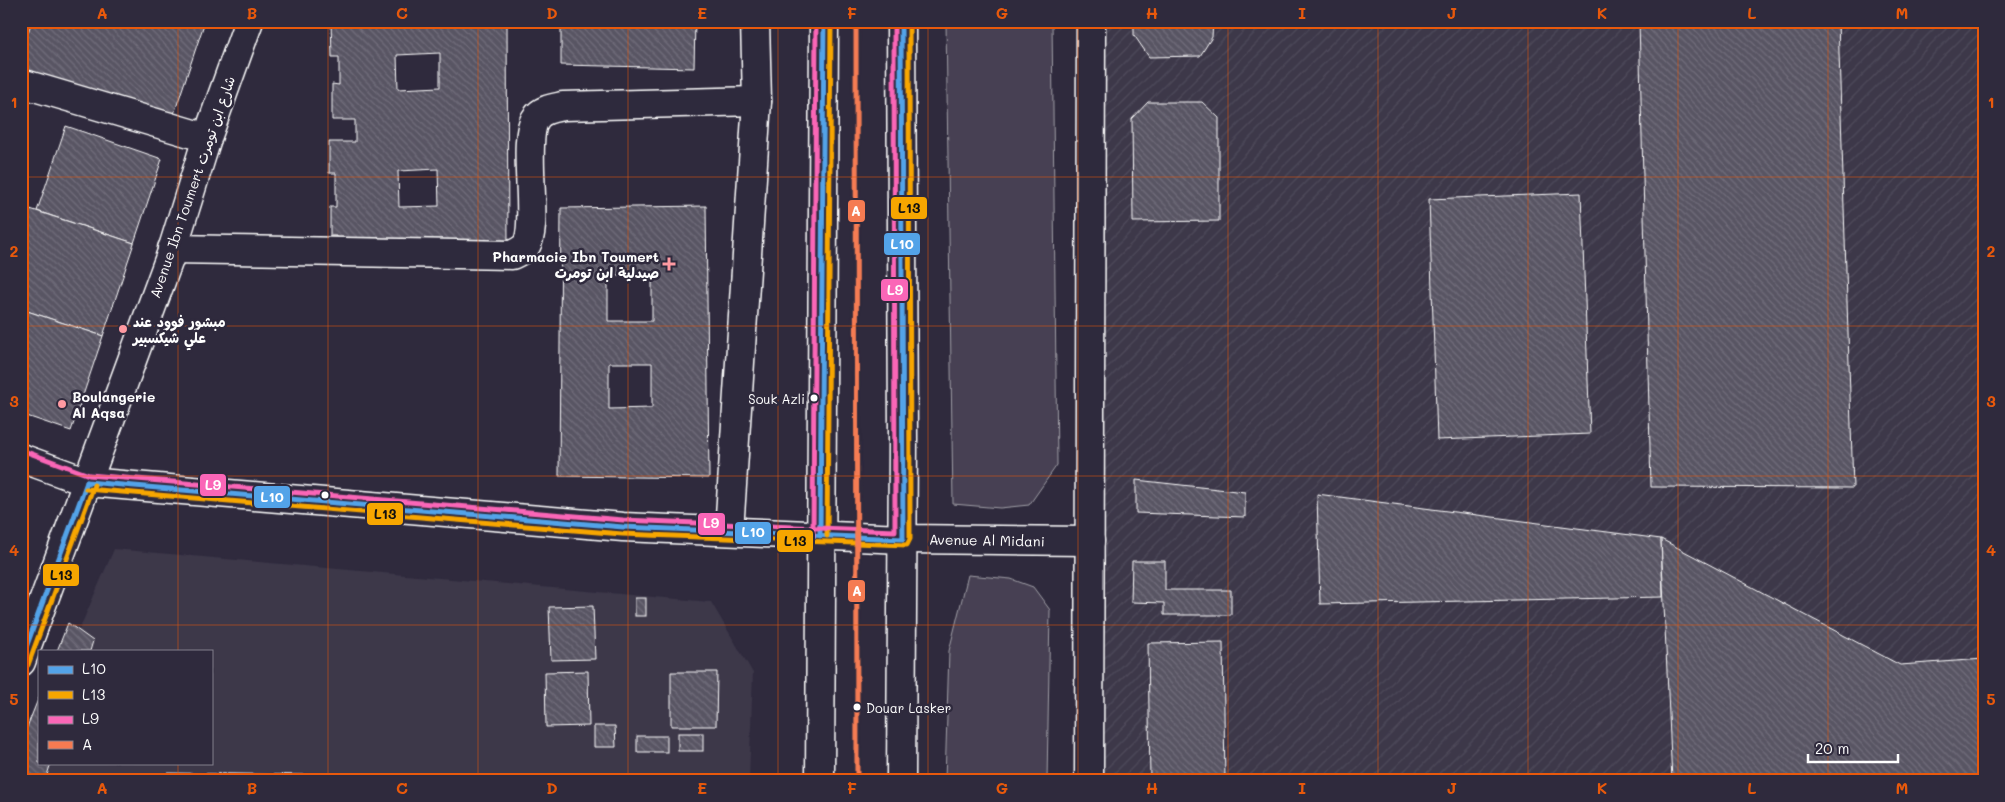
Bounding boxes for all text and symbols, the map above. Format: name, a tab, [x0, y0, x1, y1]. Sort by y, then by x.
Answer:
text: A	[96, 2, 108, 23]
text: B	[247, 2, 257, 23]
text: C	[396, 2, 408, 23]
text: D	[546, 2, 558, 23]
text: E	[697, 2, 707, 23]
text: F	[847, 2, 857, 23]
text: G	[996, 2, 1008, 23]
text: H	[1146, 2, 1158, 23]
text: I	[1298, 2, 1306, 23]
text: J	[1447, 2, 1457, 23]
text: K	[1597, 2, 1607, 23]
text: L	[1747, 2, 1757, 23]
text: M	[1896, 2, 1908, 23]
street label: Avenue Ibn Toumert شارع ابن تومرت	[145, 73, 240, 301]
text: 1	[10, 91, 18, 112]
text: 1	[1987, 91, 1995, 112]
line badge: L13	[890, 196, 928, 220]
text: L13	[898, 198, 920, 217]
line badge: A	[847, 199, 866, 223]
text: A	[851, 201, 861, 220]
line badge: L10	[883, 232, 921, 256]
text: L10	[890, 234, 914, 253]
text: 2	[10, 240, 19, 261]
text: 2	[1987, 240, 1996, 261]
place label: Pharmacie Ibn Toumert صيدلية ابن تومرت	[492, 247, 659, 283]
marker: Pharmacie Ibn Toumert صيدلية ابن تومرت	[663, 258, 675, 270]
line badge: L9	[880, 278, 909, 302]
text: L9	[887, 280, 904, 299]
place label: مبشور فوود عند علي شيكسبير	[131, 312, 226, 351]
marker: مبشور فوود عند علي شيكسبير	[117, 323, 129, 335]
place label: Boulangerie Al Aqsa	[72, 387, 155, 422]
text: 3	[9, 390, 19, 411]
place label: Souk Azli	[748, 390, 805, 407]
text: 3	[1986, 390, 1996, 411]
marker: Souk Azli	[809, 393, 819, 403]
marker: Boulangerie Al Aqsa	[56, 398, 68, 410]
line badge: L9	[199, 473, 227, 497]
text: L9	[205, 475, 222, 494]
line badge: L10	[253, 485, 291, 509]
text: L10	[260, 487, 284, 506]
unlabelled marker	[320, 490, 330, 500]
line badge: L13	[366, 502, 404, 526]
text: L13	[374, 504, 396, 523]
line badge: L9	[697, 512, 726, 536]
text: L9	[703, 513, 720, 532]
line badge: L10	[734, 521, 772, 545]
text: L10	[741, 522, 765, 541]
line badge: L13	[776, 529, 814, 553]
street label: Avenue Al Midani	[929, 529, 1045, 551]
text: L13	[784, 531, 806, 550]
text: 4	[9, 539, 19, 560]
text: 4	[1986, 539, 1996, 560]
line badge: L13	[42, 563, 80, 587]
text: L13	[50, 565, 72, 584]
line badge: A	[847, 579, 866, 603]
text: A	[852, 581, 862, 600]
legend	[38, 650, 212, 764]
text: L10	[82, 658, 106, 678]
text: L13	[82, 684, 106, 704]
text: 5	[9, 688, 19, 709]
text: 5	[1986, 688, 1996, 709]
place label: Douar Lasker	[866, 699, 951, 716]
marker: Douar Lasker	[852, 702, 862, 712]
text: L9	[82, 708, 99, 728]
scale bar	[1808, 732, 1898, 764]
text: A	[82, 734, 92, 754]
text: 20 m	[1815, 738, 1849, 758]
text: A	[96, 777, 108, 798]
text: B	[247, 777, 257, 798]
text: C	[396, 777, 408, 798]
text: D	[546, 777, 558, 798]
text: E	[697, 777, 707, 798]
text: F	[847, 777, 857, 798]
text: G	[996, 777, 1008, 798]
text: H	[1146, 777, 1158, 798]
text: I	[1298, 777, 1306, 798]
text: J	[1447, 777, 1457, 798]
text: K	[1597, 777, 1607, 798]
text: L	[1747, 777, 1757, 798]
text: M	[1896, 777, 1908, 798]

